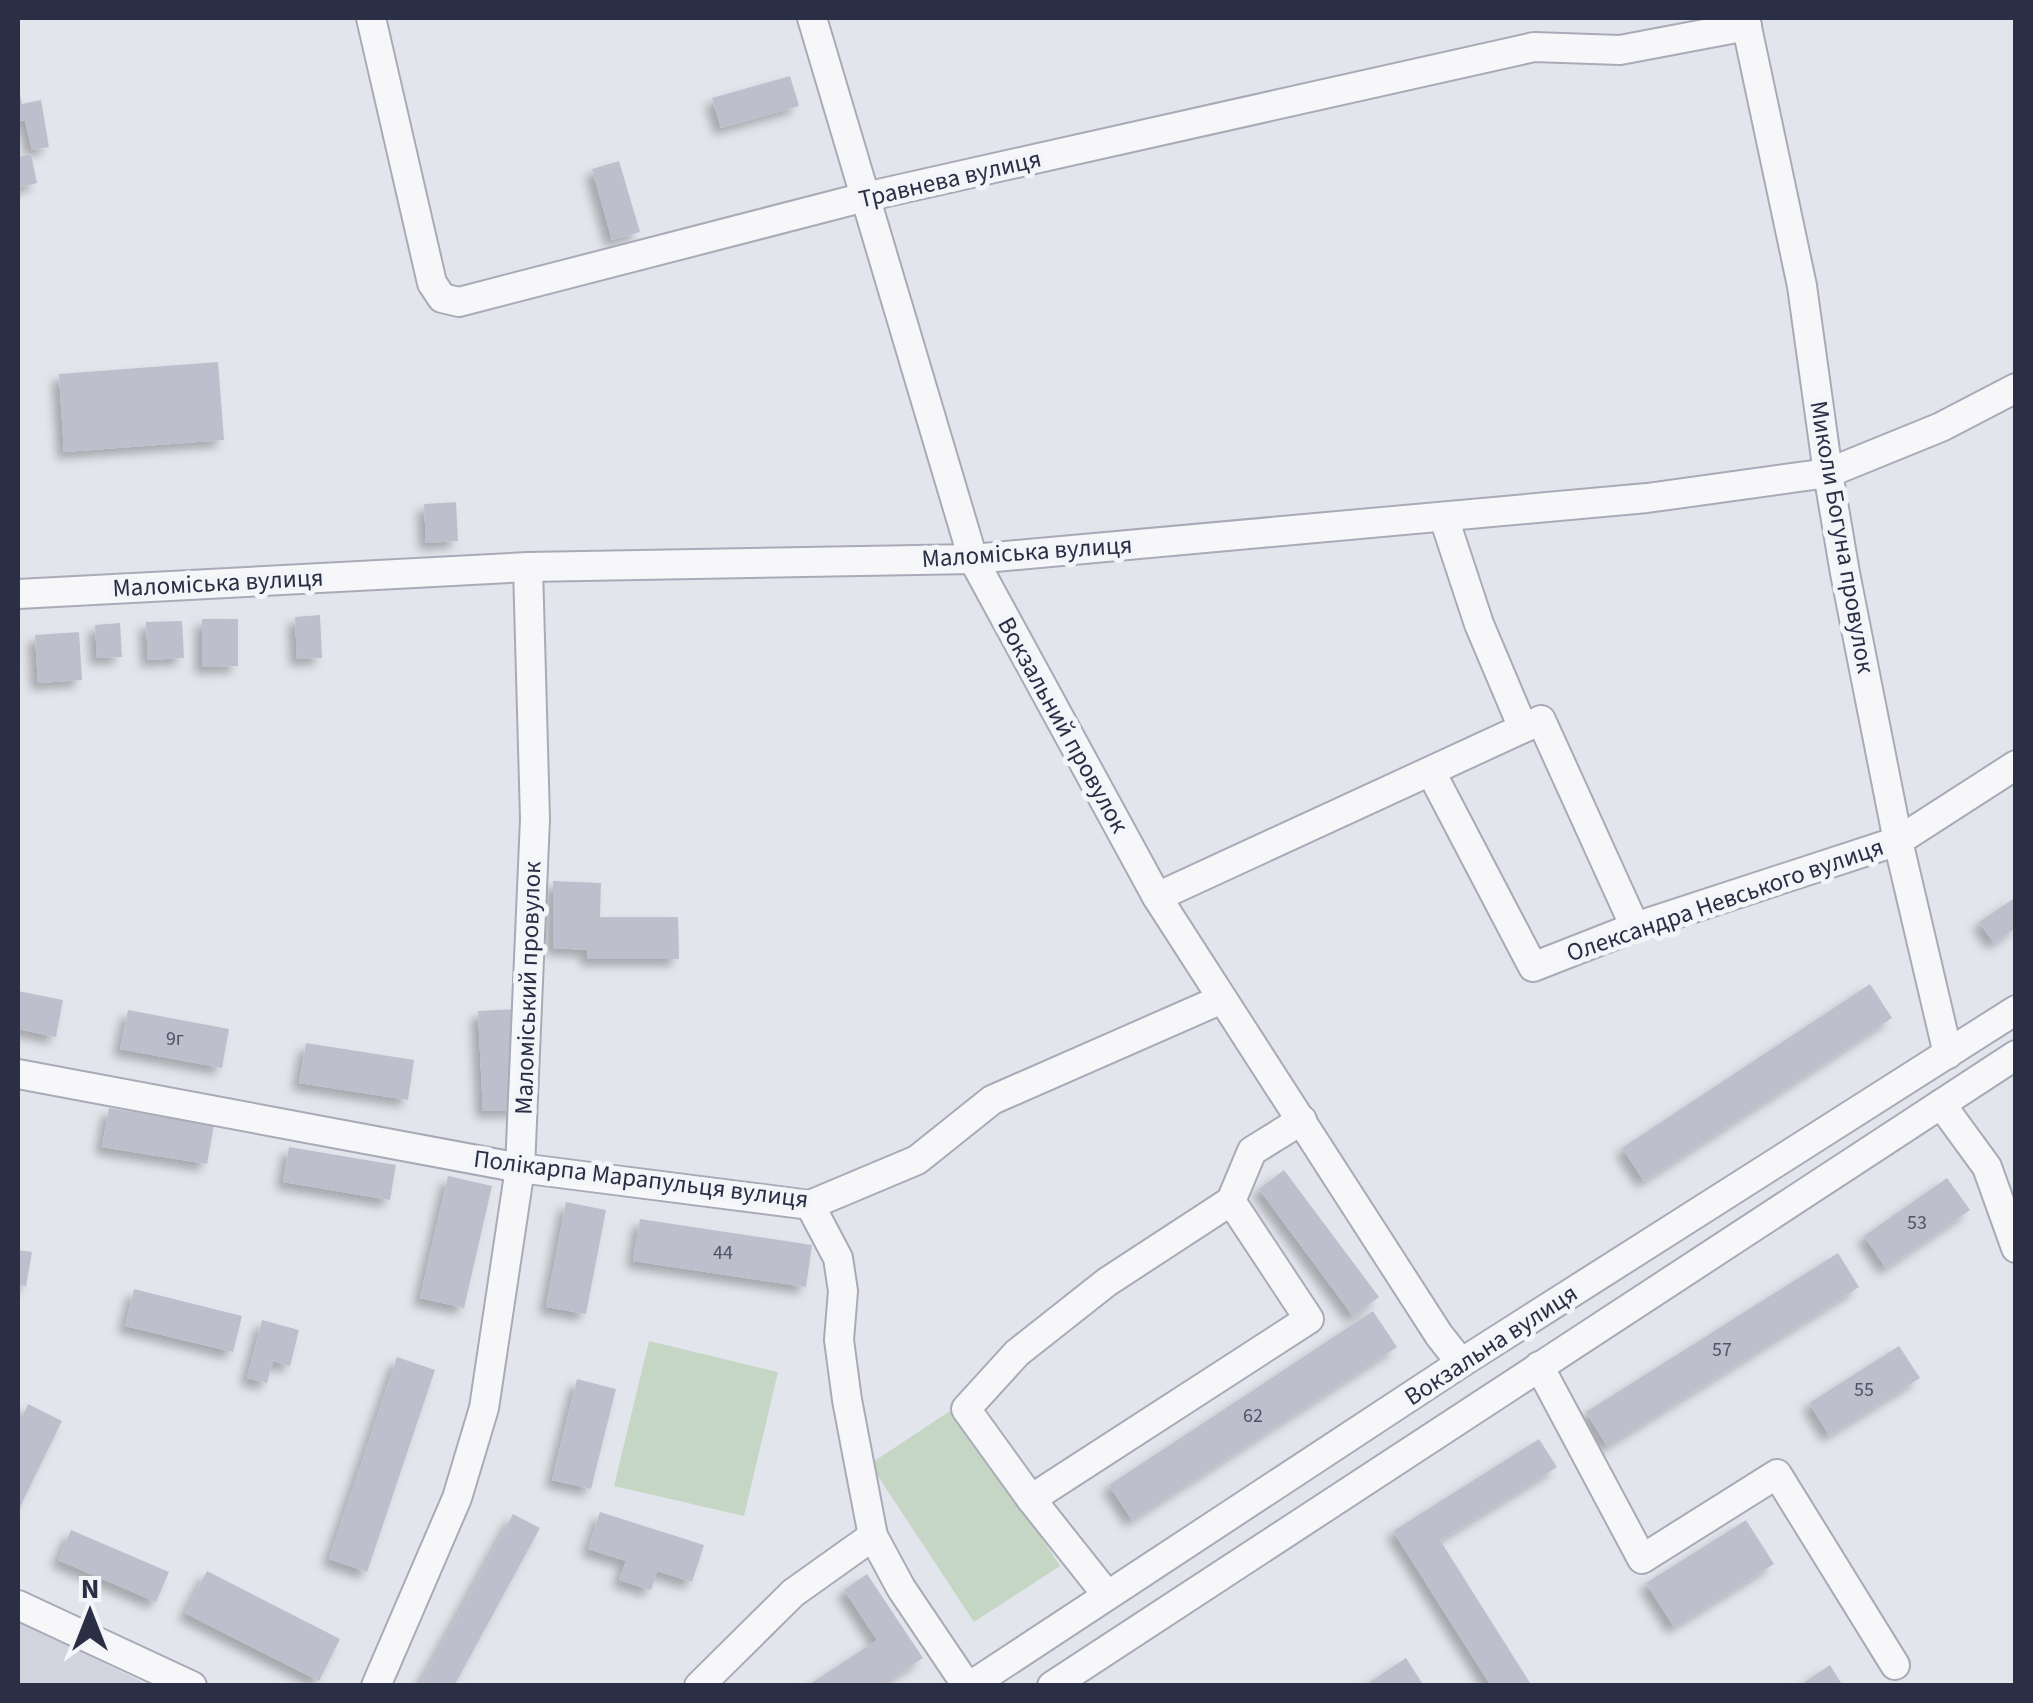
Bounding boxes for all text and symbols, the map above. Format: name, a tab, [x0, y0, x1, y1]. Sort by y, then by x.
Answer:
street label: Травнева вулиця	[855, 141, 1045, 217]
street label: Миколи Богуна провулок	[1800, 398, 1884, 677]
street label: Маломіська вулиця	[920, 527, 1134, 577]
street label: Маломіська вулиця	[112, 559, 324, 607]
street label: Вокзальний провулок	[989, 610, 1138, 840]
street label: Олександра Невського вулиця	[1562, 829, 1888, 971]
street label: Маломіський провулок	[506, 860, 550, 1115]
house number: 9г	[166, 1025, 184, 1053]
street label: Полікарпа Марапульця вулиця	[472, 1141, 810, 1217]
house number: 53	[1907, 1209, 1927, 1237]
house number: 44	[713, 1239, 733, 1267]
street label: Вокзальна вулиця	[1397, 1275, 1585, 1415]
house number: 57	[1712, 1336, 1732, 1364]
house number: 55	[1854, 1376, 1874, 1404]
house number: 62	[1243, 1402, 1263, 1430]
north arrow	[40, 1563, 140, 1663]
text: N	[81, 1569, 99, 1609]

